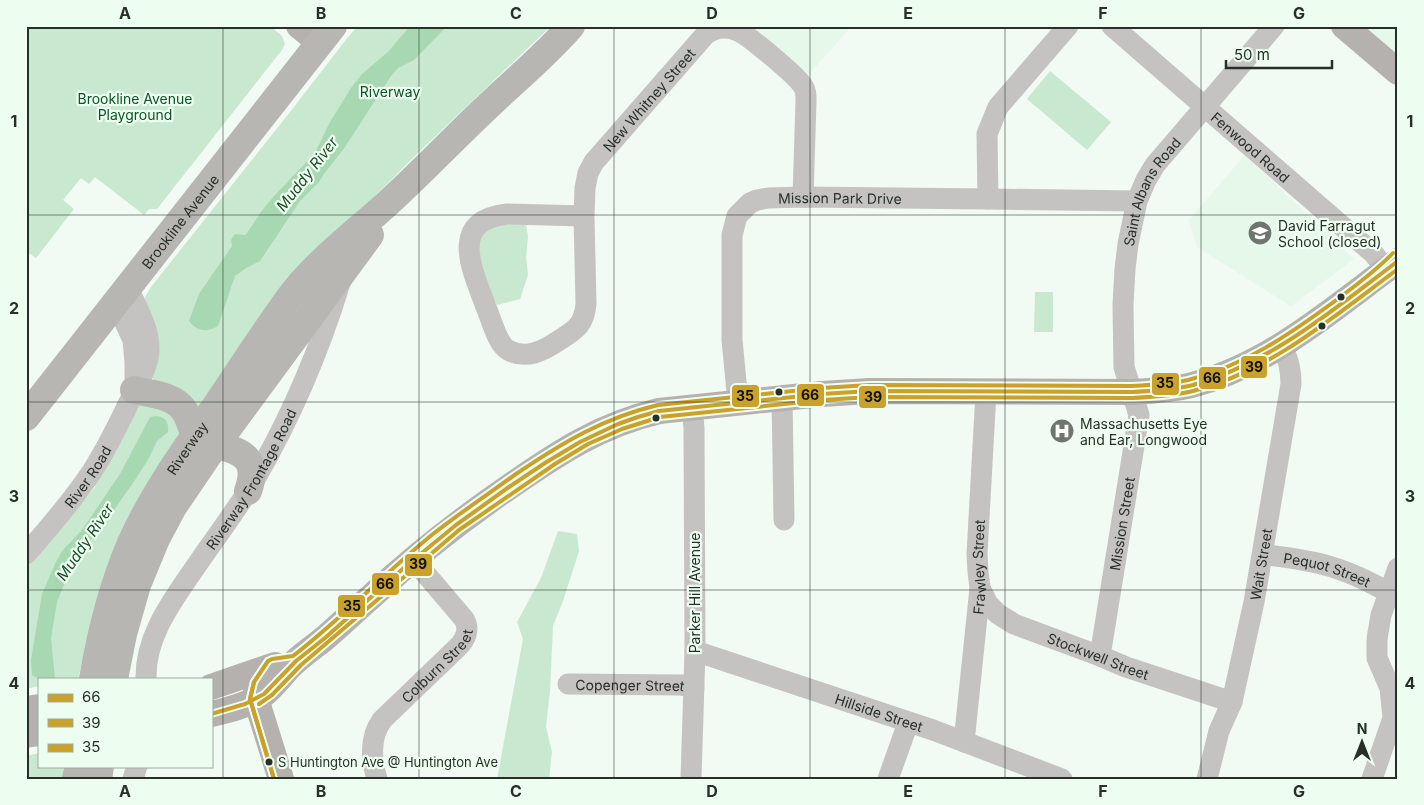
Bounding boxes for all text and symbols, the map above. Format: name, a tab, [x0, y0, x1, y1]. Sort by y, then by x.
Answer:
text: A	[119, 3, 131, 23]
text: B	[316, 3, 326, 23]
text: C	[510, 3, 522, 23]
text: D	[706, 3, 718, 23]
text: E	[903, 3, 913, 23]
text: F	[1098, 3, 1108, 23]
text: G	[1293, 3, 1305, 23]
scale bar	[1226, 38, 1333, 70]
street label: New Whitney Street	[599, 44, 698, 155]
text: 50 m	[1234, 45, 1270, 64]
park label: Riverway	[360, 83, 420, 100]
park label: Brookline Avenue Playground	[77, 90, 193, 123]
street label: Fenwood Road	[1208, 108, 1294, 185]
text: 1	[11, 111, 17, 131]
text: 1	[1407, 111, 1413, 131]
water label: Muddy River	[272, 133, 342, 215]
street label: Saint Albans Road	[1119, 134, 1184, 247]
street label: Brookline Avenue	[138, 171, 222, 272]
street label: Mission Park Drive	[778, 188, 902, 207]
place label: David Farragut School (closed)	[1278, 217, 1381, 250]
school or university icon: David Farragut School (closed)	[1247, 220, 1273, 246]
unlabelled marker	[1336, 292, 1346, 302]
text: 2	[9, 298, 19, 318]
text: 2	[1405, 298, 1415, 318]
unlabelled marker	[1317, 321, 1327, 331]
line badge: 39	[1240, 355, 1268, 379]
text: 39	[1245, 358, 1263, 375]
line badge: 66	[1198, 366, 1227, 390]
text: 66	[1203, 369, 1221, 386]
line badge: 35	[1151, 372, 1180, 396]
text: 35	[1156, 374, 1174, 391]
line badge: 66	[796, 383, 825, 407]
line badge: 35	[731, 384, 760, 408]
line badge: 39	[858, 385, 887, 409]
text: 66	[801, 386, 819, 403]
text: 35	[736, 387, 754, 404]
unlabelled marker	[774, 387, 784, 397]
text: 39	[864, 388, 882, 405]
street label: Riverway Frontage Road	[202, 406, 299, 552]
unlabelled marker	[651, 413, 661, 423]
place label: Massachusetts Eye and Ear, Longwood	[1080, 415, 1207, 448]
street label: Riverway	[163, 418, 211, 478]
hospital icon: Massachusetts Eye and Ear, Longwood	[1049, 418, 1075, 444]
street label: River Road	[60, 443, 114, 511]
street label: Mission Street	[1105, 475, 1137, 572]
text: 3	[9, 486, 19, 506]
text: 3	[1405, 486, 1415, 506]
water label: Muddy River	[52, 499, 118, 584]
street label: Frawley Street	[968, 519, 989, 615]
street label: Wait Street	[1246, 527, 1275, 601]
street label: Parker Hill Avenue	[686, 533, 703, 653]
street label: Pequot Street	[1282, 549, 1374, 590]
line badge: 39	[404, 553, 433, 577]
text: 39	[409, 555, 427, 572]
line badge: 66	[371, 572, 400, 596]
text: 66	[376, 575, 394, 592]
line badge: 35	[337, 594, 366, 618]
text: 35	[343, 597, 361, 614]
street label: Colburn Street	[397, 628, 475, 706]
street label: Stockwell Street	[1045, 629, 1152, 683]
text: 4	[9, 673, 20, 693]
text: 4	[1405, 673, 1416, 693]
street label: Copenger Street	[575, 676, 686, 694]
legend	[38, 678, 212, 768]
text: 66	[82, 687, 101, 706]
street label: Hillside Street	[833, 690, 926, 735]
text: 39	[82, 713, 101, 732]
north arrow	[1336, 718, 1386, 768]
text: N	[1357, 720, 1367, 737]
text: 35	[82, 737, 100, 756]
place label: S Huntington Ave @ Huntington Ave	[278, 754, 498, 770]
marker: S Huntington Ave @ Huntington Ave	[264, 757, 274, 767]
text: A	[119, 781, 131, 801]
text: B	[316, 781, 326, 801]
text: C	[510, 781, 522, 801]
text: D	[706, 781, 718, 801]
text: E	[903, 781, 913, 801]
text: F	[1098, 781, 1108, 801]
text: G	[1293, 781, 1305, 801]

